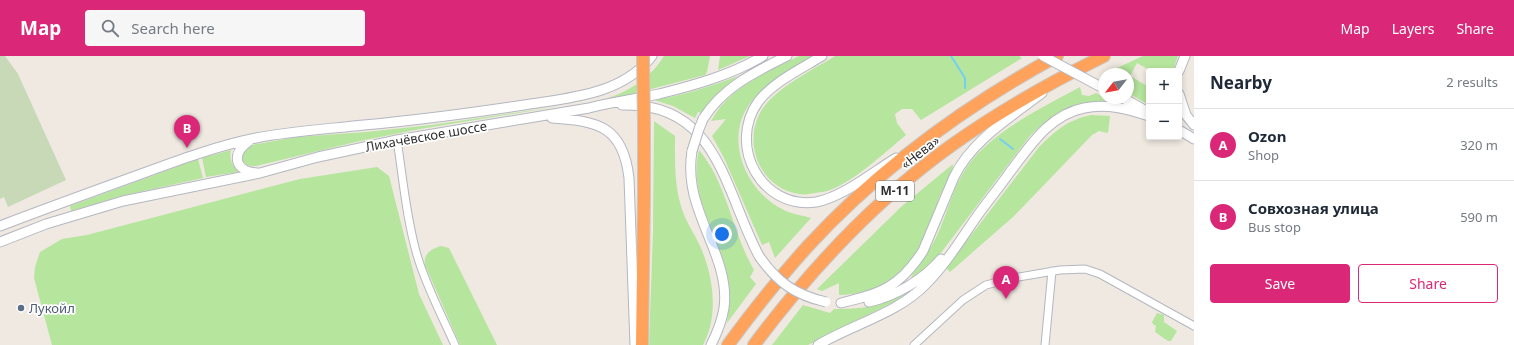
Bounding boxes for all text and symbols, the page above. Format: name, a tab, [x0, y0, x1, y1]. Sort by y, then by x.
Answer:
search box	[85, 10, 365, 46]
text: Map	[20, 15, 61, 41]
icon: search	[99, 17, 121, 39]
text: Search here	[131, 18, 215, 38]
text: Map	[1341, 19, 1370, 38]
text: Layers	[1392, 19, 1434, 38]
text: Share	[1456, 19, 1494, 38]
north arrow	[1098, 68, 1134, 104]
map controls	[1146, 68, 1182, 140]
button: +	[1146, 68, 1182, 104]
text: Nearby	[1210, 71, 1272, 94]
text: 2 results	[1446, 73, 1498, 91]
button: −	[1146, 104, 1182, 140]
pin: B	[174, 115, 200, 148]
street label: Лихачёвское шоссе	[364, 116, 488, 156]
text: Ozon	[1248, 126, 1286, 146]
street label: «Нева»	[897, 131, 943, 173]
text: A	[1219, 136, 1228, 154]
text: 320 m	[1460, 136, 1498, 154]
text: Shop	[1248, 146, 1279, 164]
road number: М-11	[876, 181, 914, 201]
text: Совхозная улица	[1248, 198, 1379, 218]
text: B	[1219, 208, 1227, 226]
text: 590 m	[1460, 208, 1498, 226]
text: Bus stop	[1248, 218, 1301, 236]
your location	[712, 224, 732, 244]
button: Save	[1210, 264, 1350, 303]
button: Share	[1358, 264, 1498, 303]
pin: A	[993, 266, 1019, 299]
place label: Лукойл	[29, 299, 75, 317]
marker: Лукойл	[16, 303, 26, 313]

